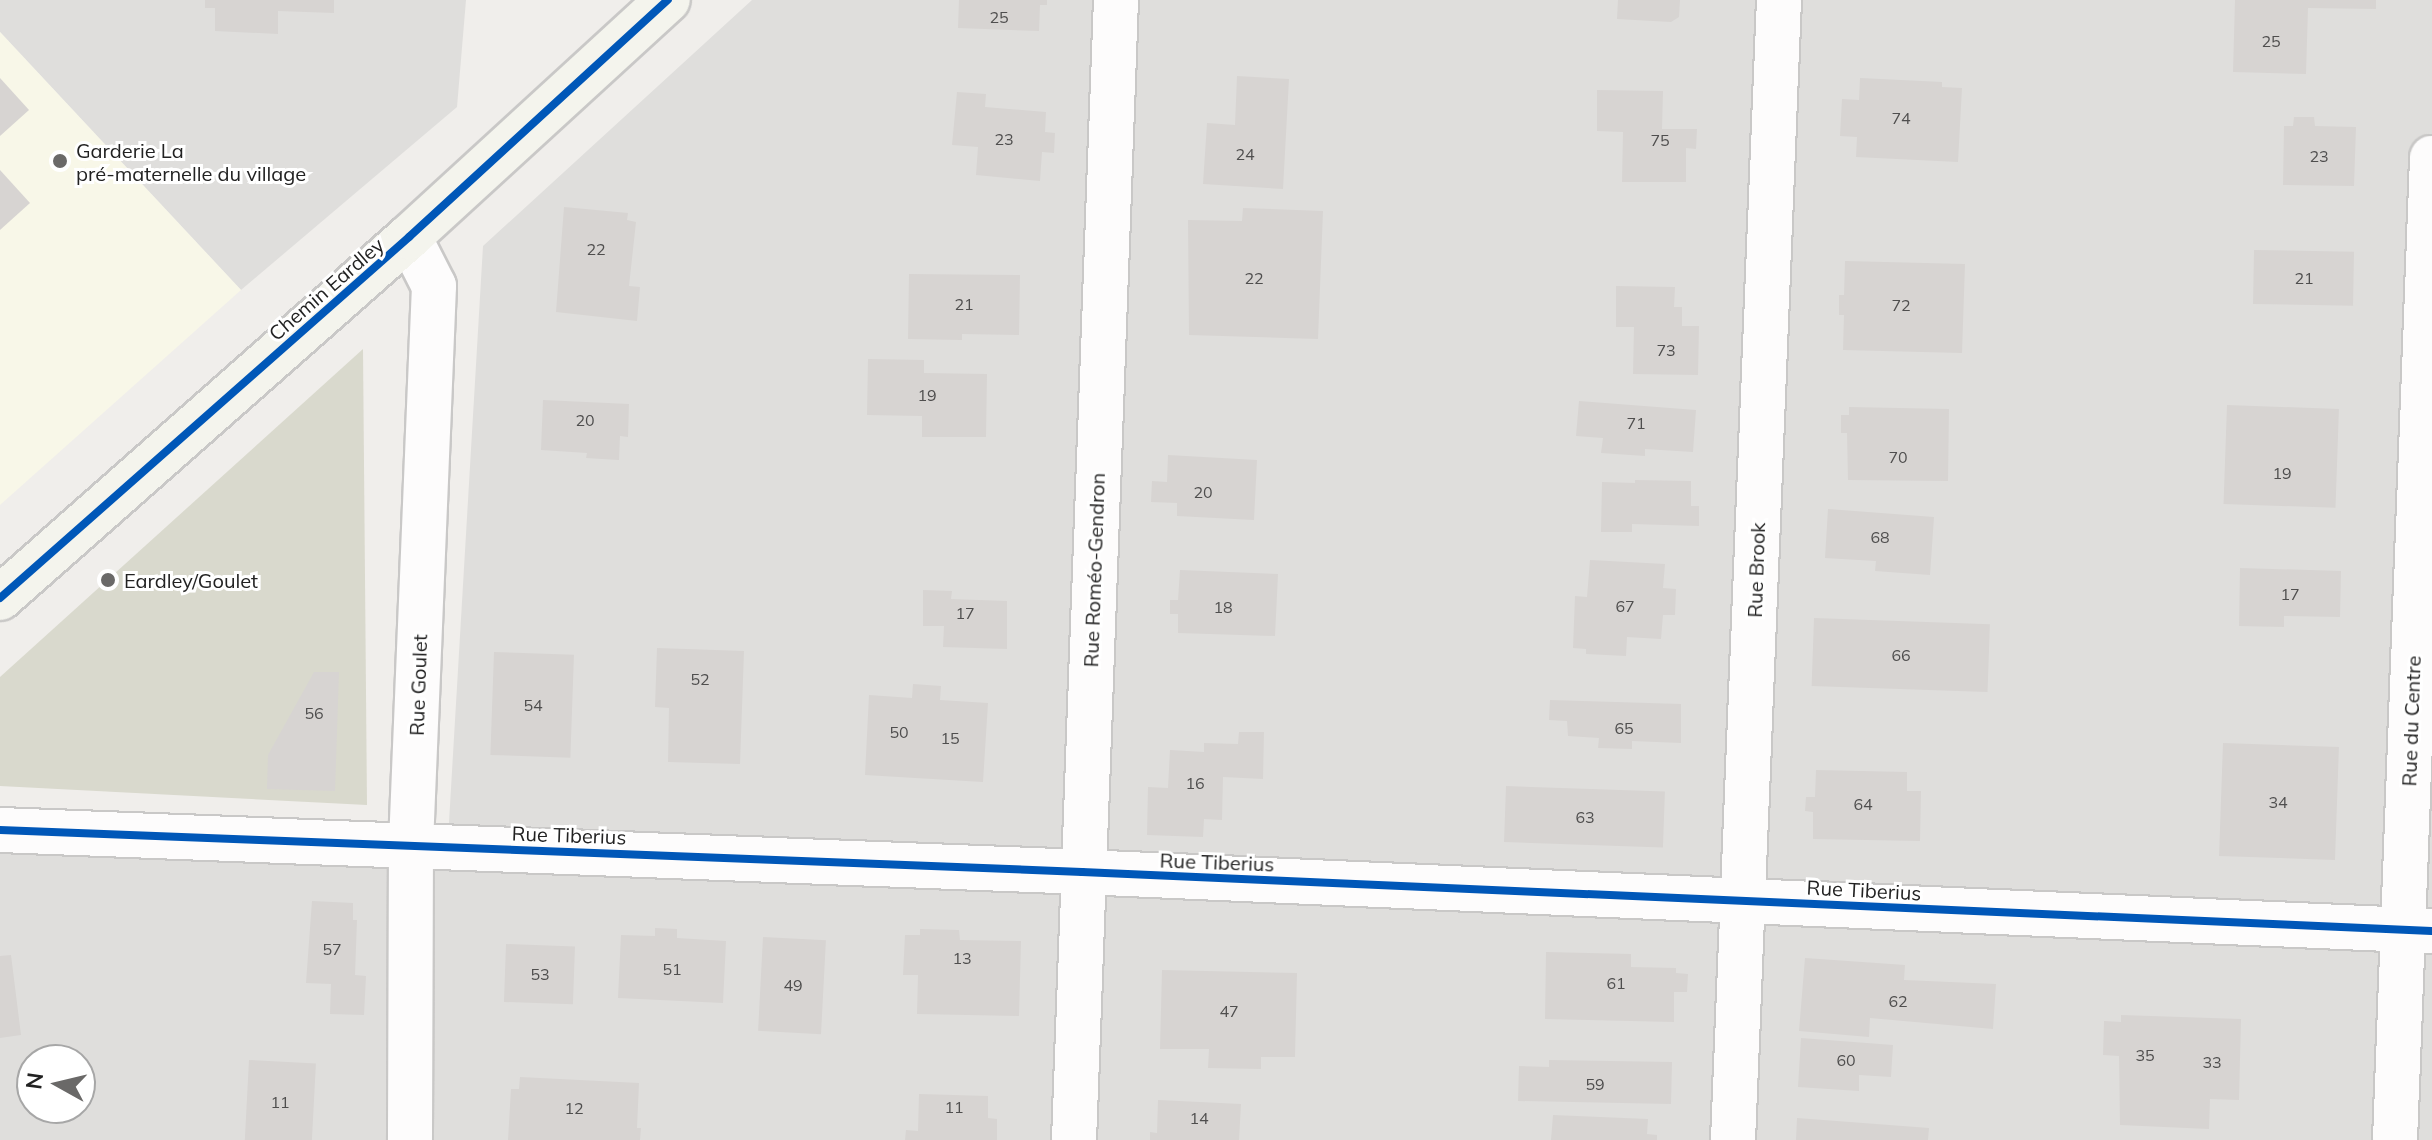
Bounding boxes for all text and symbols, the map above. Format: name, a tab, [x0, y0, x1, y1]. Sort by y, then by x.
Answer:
house number: 25	[989, 7, 1009, 27]
house number: 25	[2261, 31, 2281, 51]
house number: 74	[1891, 108, 1911, 128]
house number: 23	[994, 129, 1014, 149]
house number: 75	[1650, 130, 1670, 150]
place label: Garderie La pré-maternelle du village	[76, 138, 306, 185]
house number: 24	[1235, 144, 1255, 164]
house number: 23	[2309, 146, 2329, 166]
marker: Garderie La pré-maternelle du village	[51, 152, 69, 170]
street label: Chemin Eardley	[264, 233, 388, 345]
house number: 22	[586, 239, 606, 259]
house number: 22	[1244, 268, 1264, 288]
house number: 21	[2294, 268, 2314, 288]
house number: 21	[954, 294, 974, 314]
house number: 72	[1891, 295, 1911, 315]
house number: 73	[1656, 340, 1676, 360]
house number: 19	[917, 385, 937, 405]
house number: 20	[575, 410, 595, 430]
house number: 71	[1626, 413, 1646, 433]
house number: 70	[1888, 447, 1908, 467]
house number: 19	[2272, 463, 2292, 483]
street label: Rue Roméo-Gendron	[1079, 472, 1109, 668]
house number: 20	[1193, 482, 1213, 502]
street label: Rue Brook	[1742, 522, 1770, 618]
house number: 68	[1870, 527, 1890, 547]
place label: Eardley/Goulet	[124, 568, 258, 592]
marker: Eardley/Goulet	[99, 571, 117, 589]
house number: 17	[2280, 584, 2300, 604]
house number: 67	[1615, 596, 1635, 616]
house number: 18	[1213, 597, 1233, 617]
house number: 17	[955, 603, 975, 623]
street label: Rue Goulet	[404, 634, 432, 736]
house number: 66	[1891, 645, 1911, 665]
street label: Rue du Centre	[2397, 655, 2425, 787]
house number: 52	[690, 669, 710, 689]
house number: 54	[523, 695, 543, 715]
house number: 56	[304, 703, 324, 723]
house number: 65	[1614, 718, 1634, 738]
house number: 50	[889, 722, 909, 742]
house number: 15	[940, 728, 960, 748]
house number: 16	[1185, 773, 1205, 793]
house number: 34	[2268, 792, 2288, 812]
house number: 64	[1853, 794, 1873, 814]
house number: 63	[1575, 807, 1595, 827]
street label: Rue Tiberius	[511, 821, 627, 849]
street label: Rue Tiberius	[1159, 848, 1275, 876]
street label: Rue Tiberius	[1806, 875, 1922, 905]
house number: 57	[322, 939, 342, 959]
house number: 13	[952, 948, 972, 968]
house number: 51	[662, 959, 682, 979]
house number: 53	[530, 964, 550, 984]
house number: 61	[1606, 973, 1626, 993]
house number: 49	[783, 975, 803, 995]
house number: 62	[1888, 991, 1908, 1011]
house number: 47	[1219, 1001, 1239, 1021]
north arrow	[16, 1044, 96, 1124]
house number: 35	[2135, 1045, 2155, 1065]
house number: 60	[1836, 1050, 1856, 1070]
house number: 33	[2202, 1052, 2222, 1072]
text: N	[19, 1071, 49, 1091]
house number: 59	[1585, 1074, 1605, 1094]
house number: 11	[270, 1092, 290, 1112]
house number: 11	[944, 1097, 964, 1117]
house number: 12	[564, 1098, 584, 1118]
house number: 14	[1189, 1108, 1209, 1128]

